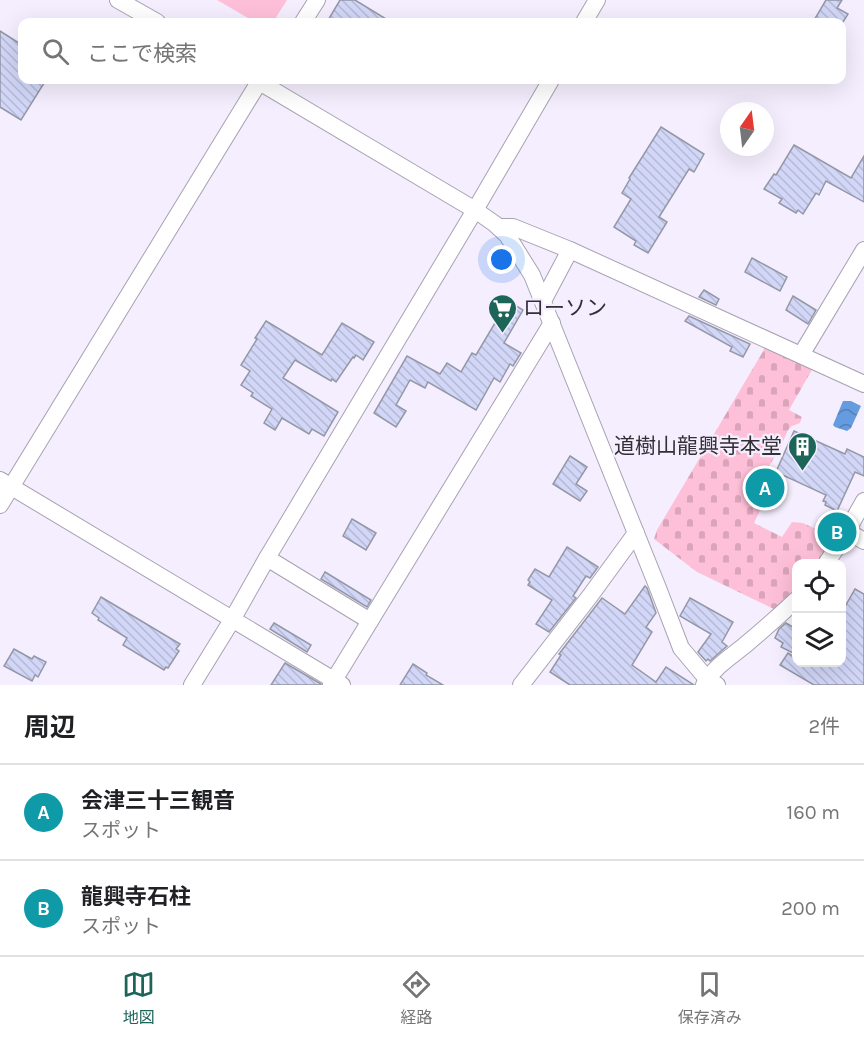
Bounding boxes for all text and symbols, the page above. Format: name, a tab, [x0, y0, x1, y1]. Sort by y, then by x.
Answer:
search box	[18, 18, 846, 84]
icon: search	[39, 35, 72, 68]
text: ここで検索	[87, 41, 197, 67]
north arrow	[720, 102, 774, 156]
your location	[487, 245, 516, 274]
supermarket icon: ローソン	[486, 292, 518, 334]
place label: ローソン	[523, 296, 607, 320]
building icon: 道樹山龍興寺本堂	[787, 430, 819, 472]
place label: 道樹山龍興寺本堂	[614, 434, 782, 458]
pin: A	[746, 466, 784, 510]
pin: B	[818, 510, 856, 554]
map controls	[792, 559, 846, 667]
button: locate	[792, 559, 846, 613]
button: layers	[792, 613, 846, 667]
text: 周辺	[24, 712, 76, 743]
text: 2件	[808, 715, 840, 738]
text: 会津三十三観音	[81, 788, 235, 814]
text: A	[37, 801, 50, 824]
text: 160 m	[787, 801, 840, 824]
text: スポット	[81, 819, 161, 842]
text: 龍興寺石柱	[81, 884, 191, 910]
text: B	[37, 897, 50, 920]
text: 200 m	[781, 897, 840, 920]
text: スポット	[81, 915, 161, 938]
tab: 地図	[122, 968, 155, 1028]
tab: 経路	[400, 968, 433, 1028]
tab: 保存済み	[678, 968, 742, 1028]

